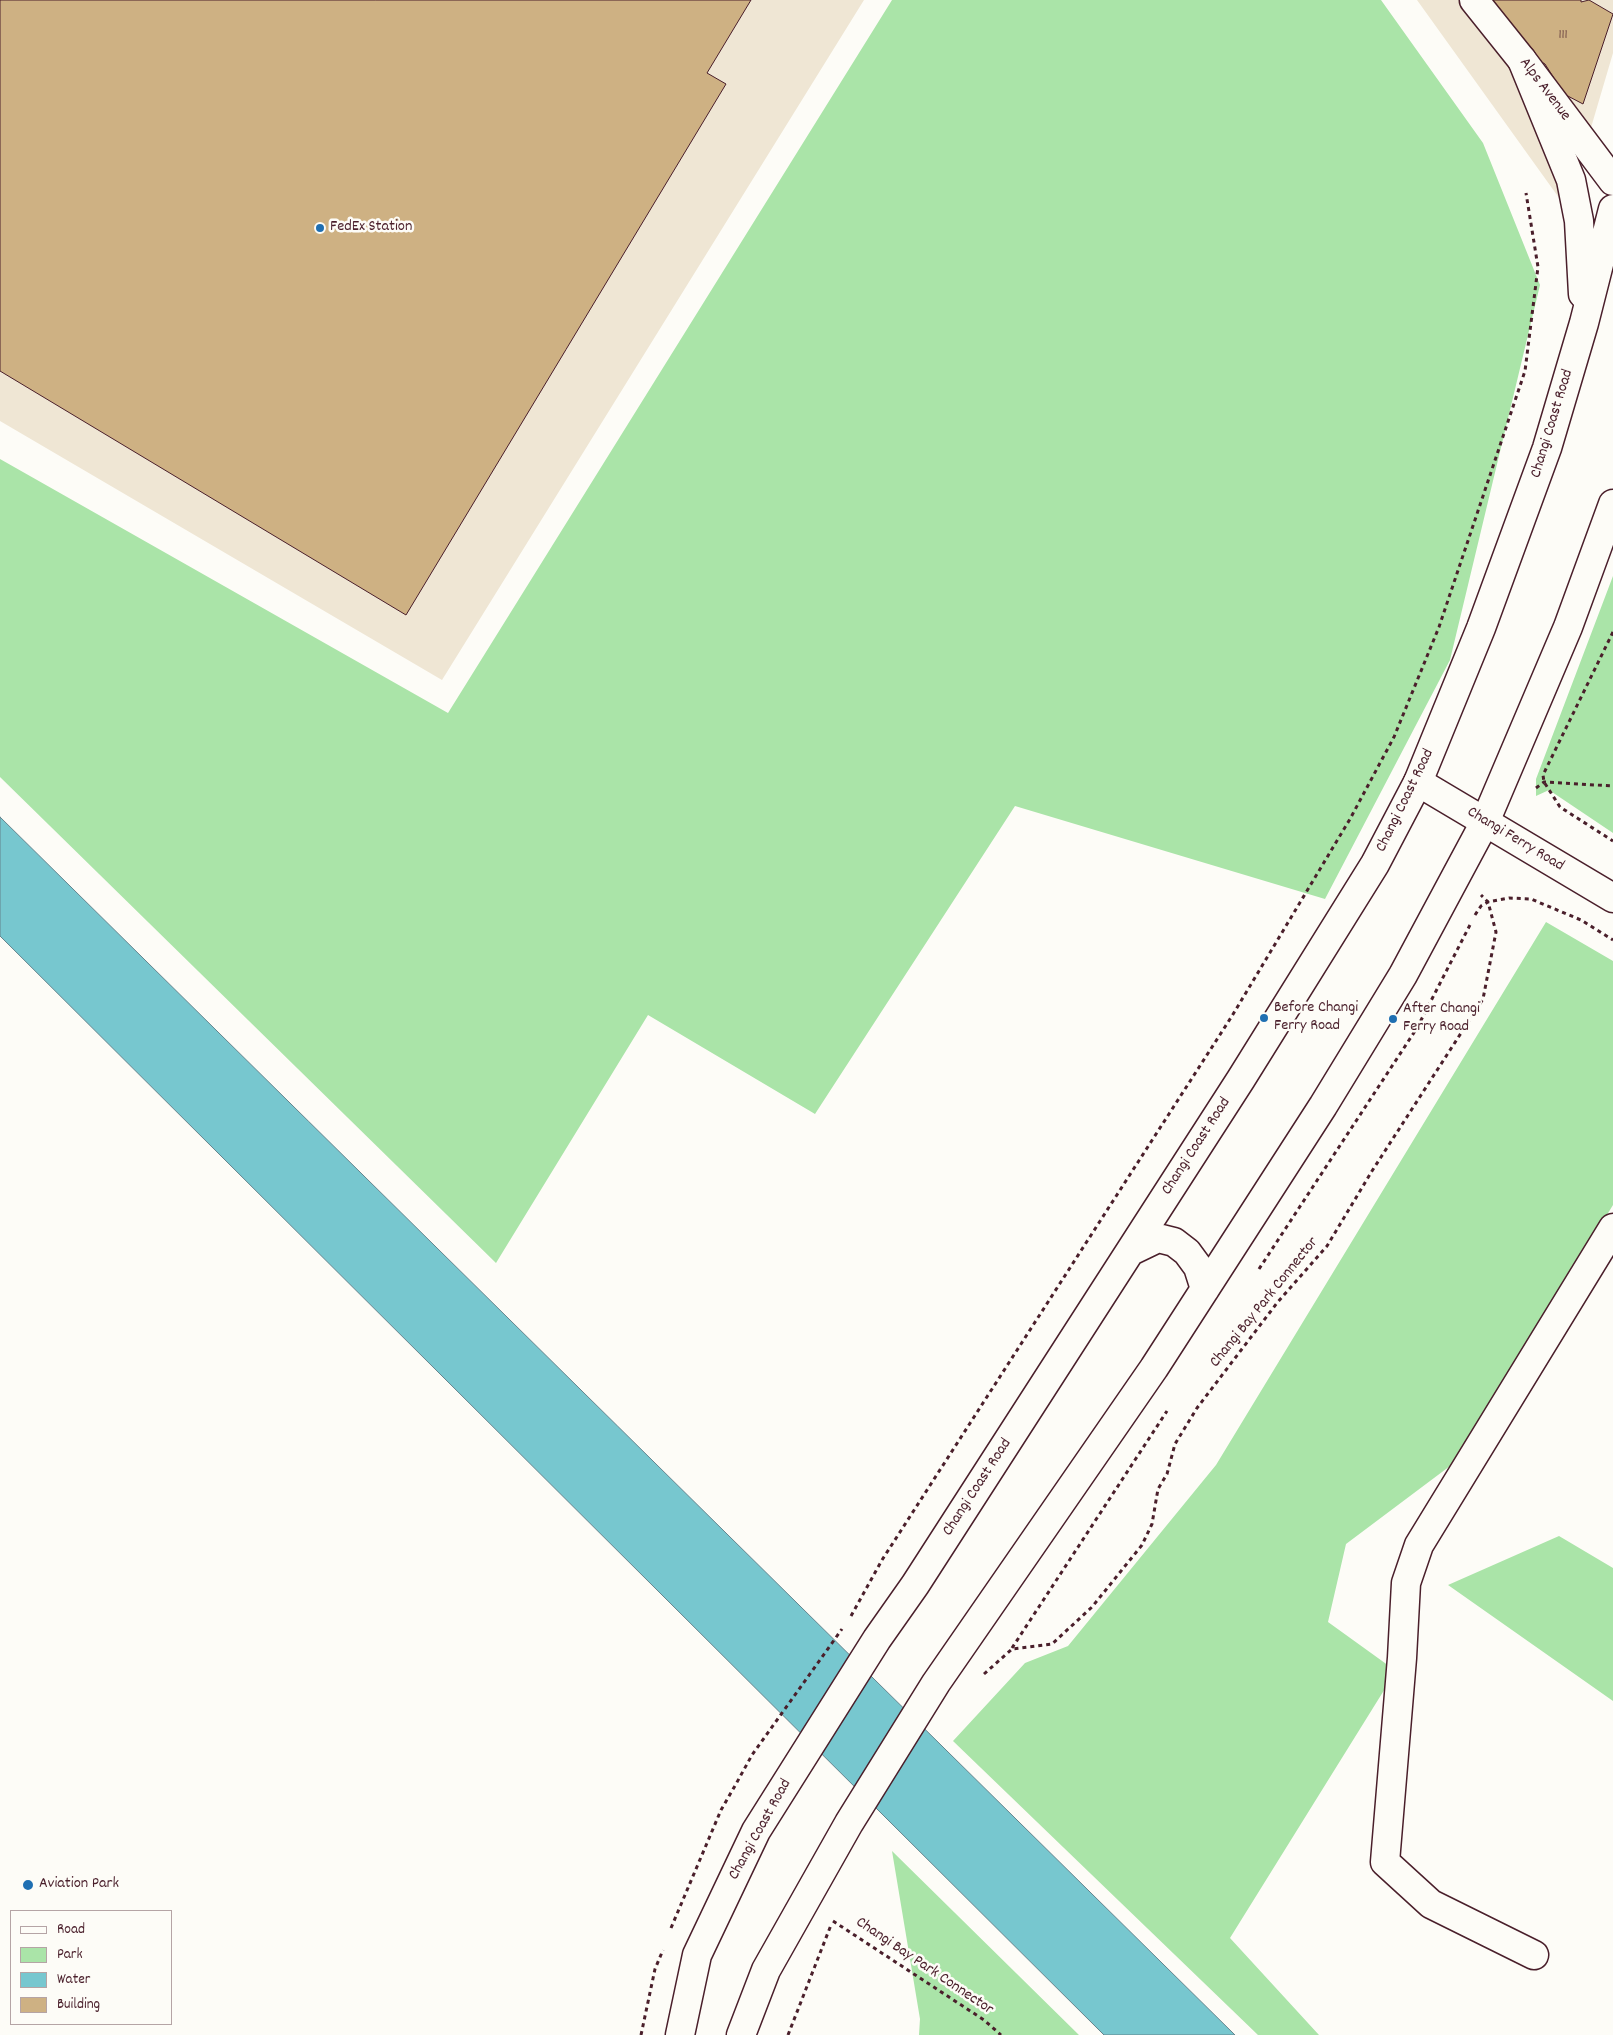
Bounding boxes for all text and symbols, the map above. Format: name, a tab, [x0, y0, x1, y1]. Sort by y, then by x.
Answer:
house number: 111	[1558, 28, 1568, 44]
street label: Alps Avenue	[1514, 55, 1574, 125]
place label: FedEx Station	[330, 218, 412, 238]
marker: FedEx Station	[314, 222, 326, 234]
street label: Changi Coast Road	[1527, 367, 1579, 481]
street label: Changi Coast Road	[1373, 746, 1439, 856]
street label: Changi Ferry Road	[1463, 803, 1567, 877]
place label: Before Changi Ferry Road	[1274, 999, 1358, 1037]
place label: After Changi Ferry Road	[1403, 1000, 1480, 1038]
marker: Before Changi Ferry Road	[1258, 1012, 1270, 1024]
marker: After Changi Ferry Road	[1387, 1013, 1399, 1025]
street label: Changi Coast Road	[1158, 1095, 1236, 1199]
street label: Changi Bay Park Connector	[1207, 1234, 1323, 1372]
street label: Changi Coast Road	[939, 1436, 1017, 1540]
street label: Changi Coast Road	[725, 1776, 797, 1884]
place label: Aviation Park	[39, 1875, 119, 1895]
marker: Aviation Park	[21, 1878, 35, 1892]
legend	[10, 1910, 172, 2025]
street label: Changi Bay Park Connector	[851, 1914, 997, 2020]
text: Road	[57, 1919, 85, 1941]
text: Park	[57, 1944, 83, 1966]
text: Water	[57, 1969, 90, 1991]
text: Building	[57, 1994, 100, 2016]

